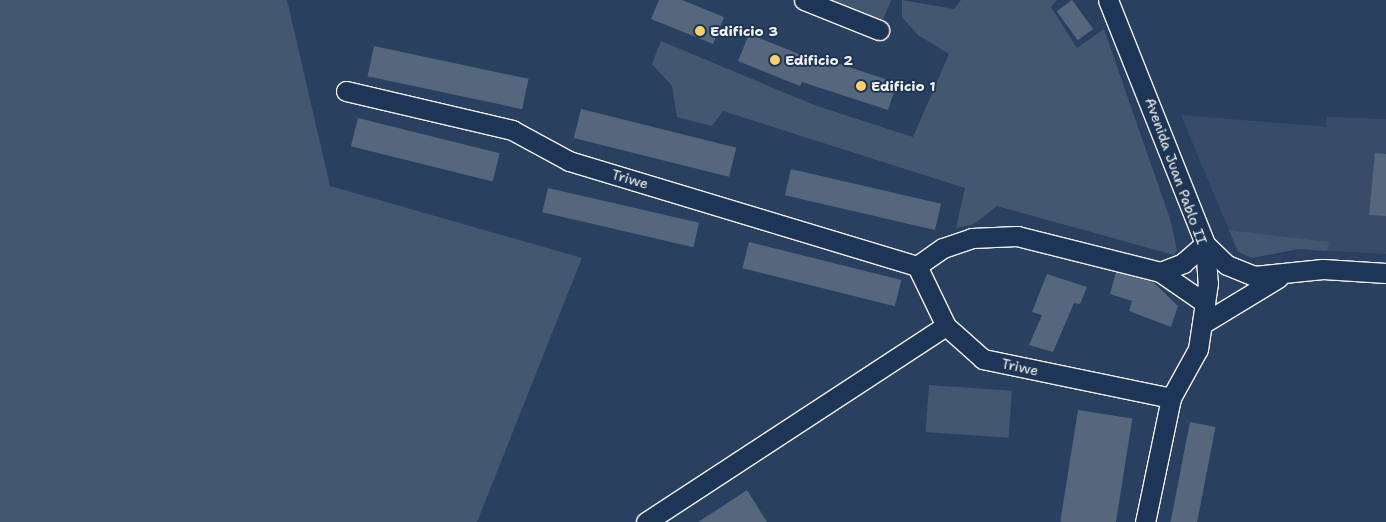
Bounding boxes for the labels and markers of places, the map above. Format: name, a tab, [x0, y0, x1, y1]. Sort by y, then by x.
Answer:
place label: Edificio 3	[710, 23, 778, 39]
marker: Edificio 3	[694, 25, 706, 37]
place label: Edificio 2	[785, 52, 853, 68]
marker: Edificio 2	[769, 54, 781, 66]
place label: Edificio 1	[871, 78, 936, 94]
marker: Edificio 1	[855, 80, 867, 92]

